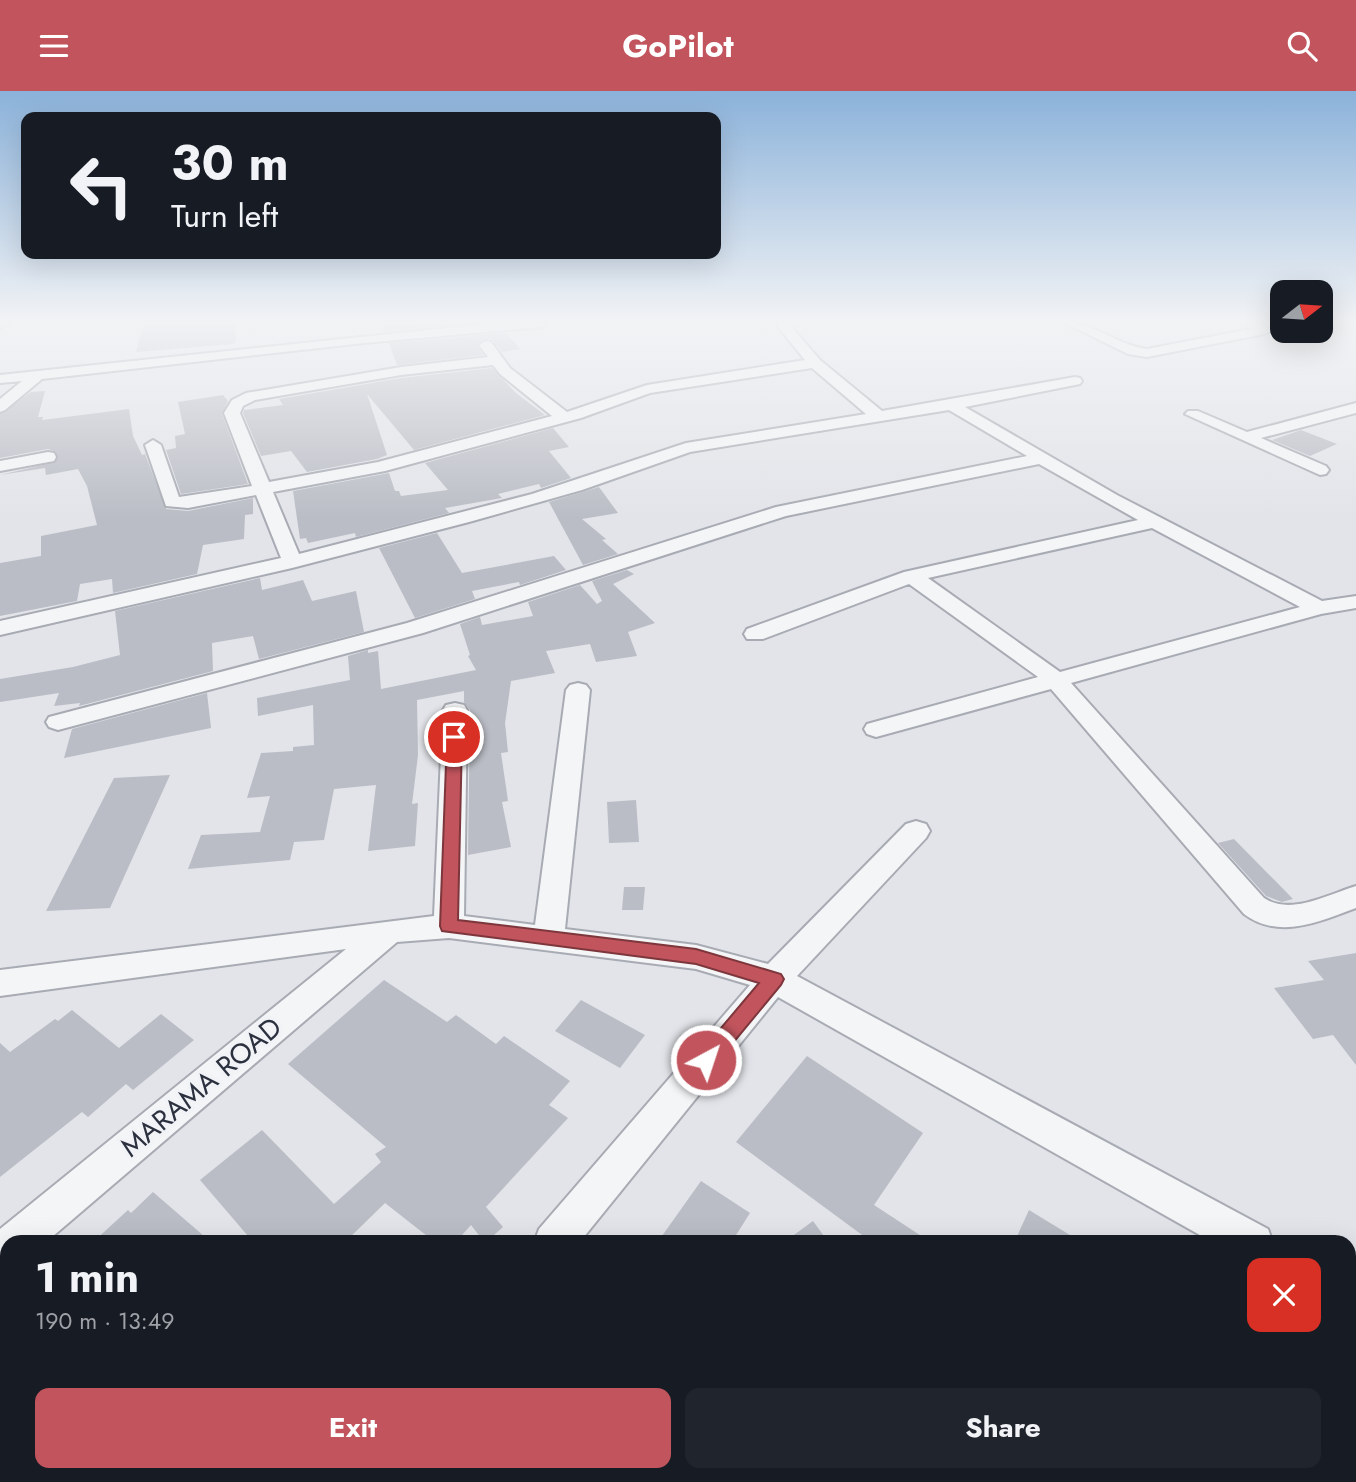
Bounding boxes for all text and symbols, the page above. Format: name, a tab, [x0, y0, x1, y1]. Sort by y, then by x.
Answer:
text: GoPilot	[622, 23, 734, 69]
icon: menu	[35, 27, 73, 65]
icon: search	[1283, 27, 1321, 65]
text: 30 m	[171, 128, 289, 198]
icon: left	[56, 140, 147, 231]
text: Turn left	[171, 193, 278, 239]
north arrow	[1270, 280, 1334, 343]
map controls	[1270, 280, 1333, 343]
pin	[424, 707, 484, 767]
icon: arrive	[435, 718, 473, 756]
street label: MARAMA ROAD	[111, 1007, 291, 1167]
position arrow	[669, 1023, 743, 1097]
text: 1 min	[35, 1247, 139, 1308]
button: close	[1247, 1258, 1321, 1332]
text: 190 m · 13:49	[35, 1304, 174, 1338]
button: Exit	[35, 1388, 671, 1468]
button: Share	[685, 1388, 1321, 1468]

